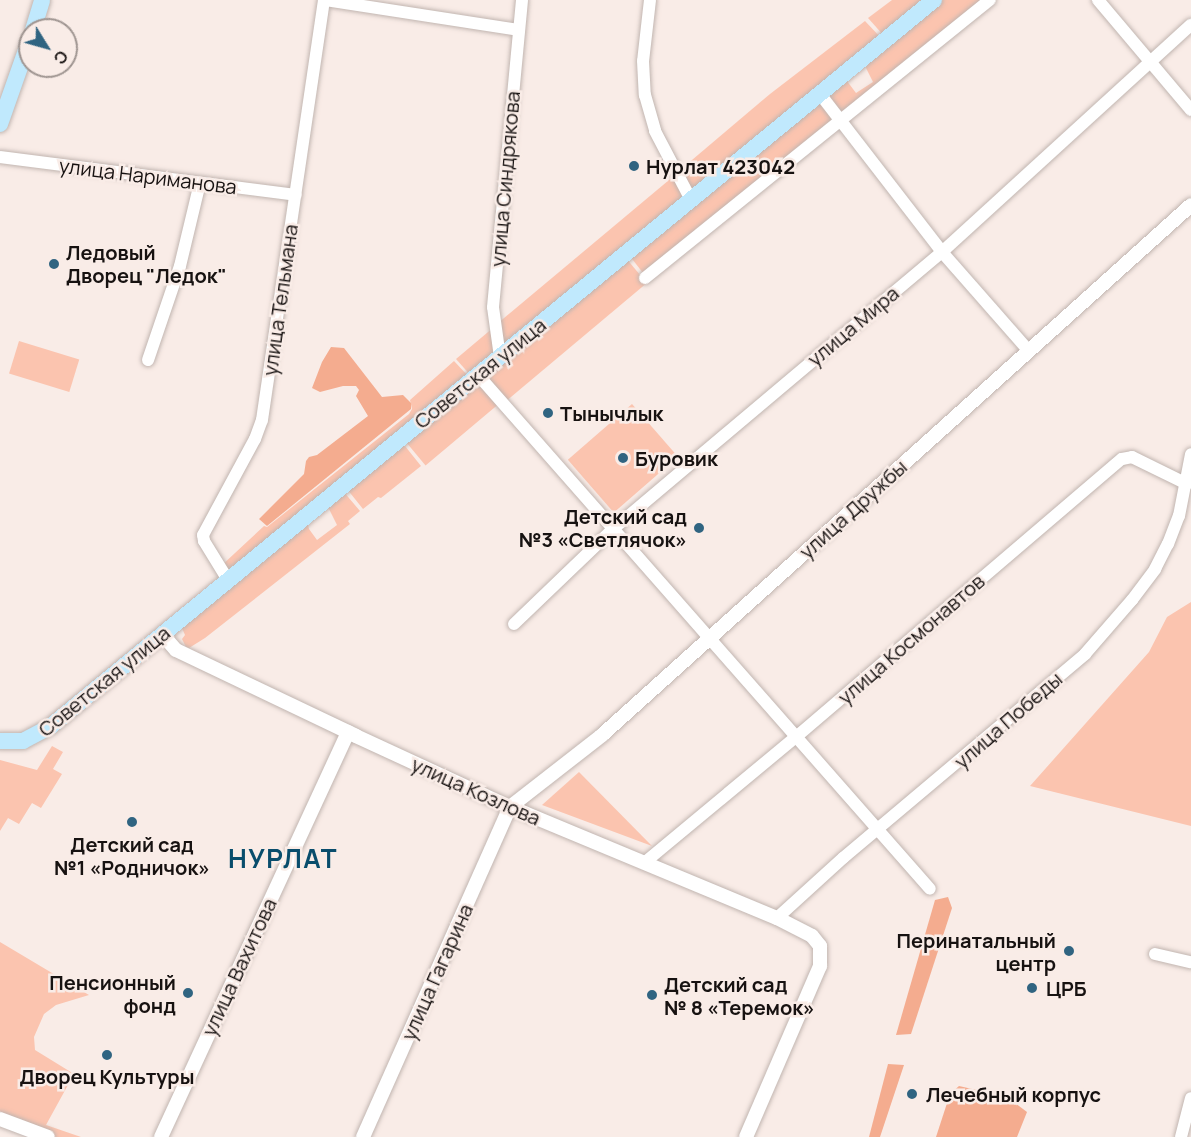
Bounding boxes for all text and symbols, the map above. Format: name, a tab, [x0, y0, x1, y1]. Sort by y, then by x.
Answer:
north arrow	[18, 18, 78, 78]
text: С	[48, 46, 73, 69]
street label: улица Синдрякова	[485, 90, 525, 268]
street label: улица Нариманова	[58, 153, 238, 199]
place label: Нурлат 423042	[646, 154, 795, 178]
marker: Нурлат 423042	[627, 159, 641, 173]
street label: улица Тельмана	[257, 223, 303, 377]
place label: Ледовый Дворец "Ледок"	[66, 240, 227, 287]
marker: Ледовый Дворец "Ледок"	[47, 257, 61, 271]
street label: улица Мира	[803, 281, 903, 371]
street label: Советская улица	[410, 313, 550, 433]
place label: Тынычлык	[560, 401, 663, 425]
marker: Тынычлык	[541, 406, 555, 420]
place label: Буровик	[635, 446, 718, 470]
marker: Буровик	[616, 451, 630, 465]
street label: улица Дружбы	[794, 454, 912, 564]
place label: Детский сад №3 «Светлячок»	[519, 504, 687, 551]
marker: Детский сад №3 «Светлячок»	[692, 521, 706, 535]
street label: улица Космонавтов	[833, 569, 989, 709]
street label: Советская улица	[34, 621, 174, 741]
street label: улица Победы	[949, 667, 1067, 773]
street label: улица Козлова	[408, 752, 544, 830]
marker: Детский сад №1 «Родничок»	[125, 815, 139, 829]
place label: Детский сад №1 «Родничок»	[54, 832, 210, 879]
district label: НУРЛАТ	[228, 843, 338, 875]
street label: улица Вахитова	[197, 894, 281, 1040]
street label: улица Гагарина	[396, 900, 478, 1044]
place label: Перинатальный центр	[897, 928, 1056, 975]
marker: Перинатальный центр	[1060, 942, 1078, 960]
place label: Пенсионный фонд	[49, 970, 176, 1017]
place label: Детский сад № 8 «Теремок»	[664, 972, 815, 1019]
place label: ЦРБ	[1046, 976, 1087, 1000]
marker: ЦРБ	[1023, 979, 1041, 997]
marker: Пенсионный фонд	[181, 986, 195, 1000]
marker: Детский сад № 8 «Теремок»	[645, 988, 659, 1002]
marker: Дворец Культуры	[100, 1048, 114, 1062]
place label: Дворец Культуры	[20, 1064, 194, 1088]
place label: Лечебный корпус	[926, 1082, 1101, 1106]
marker: Лечебный корпус	[903, 1085, 921, 1103]

